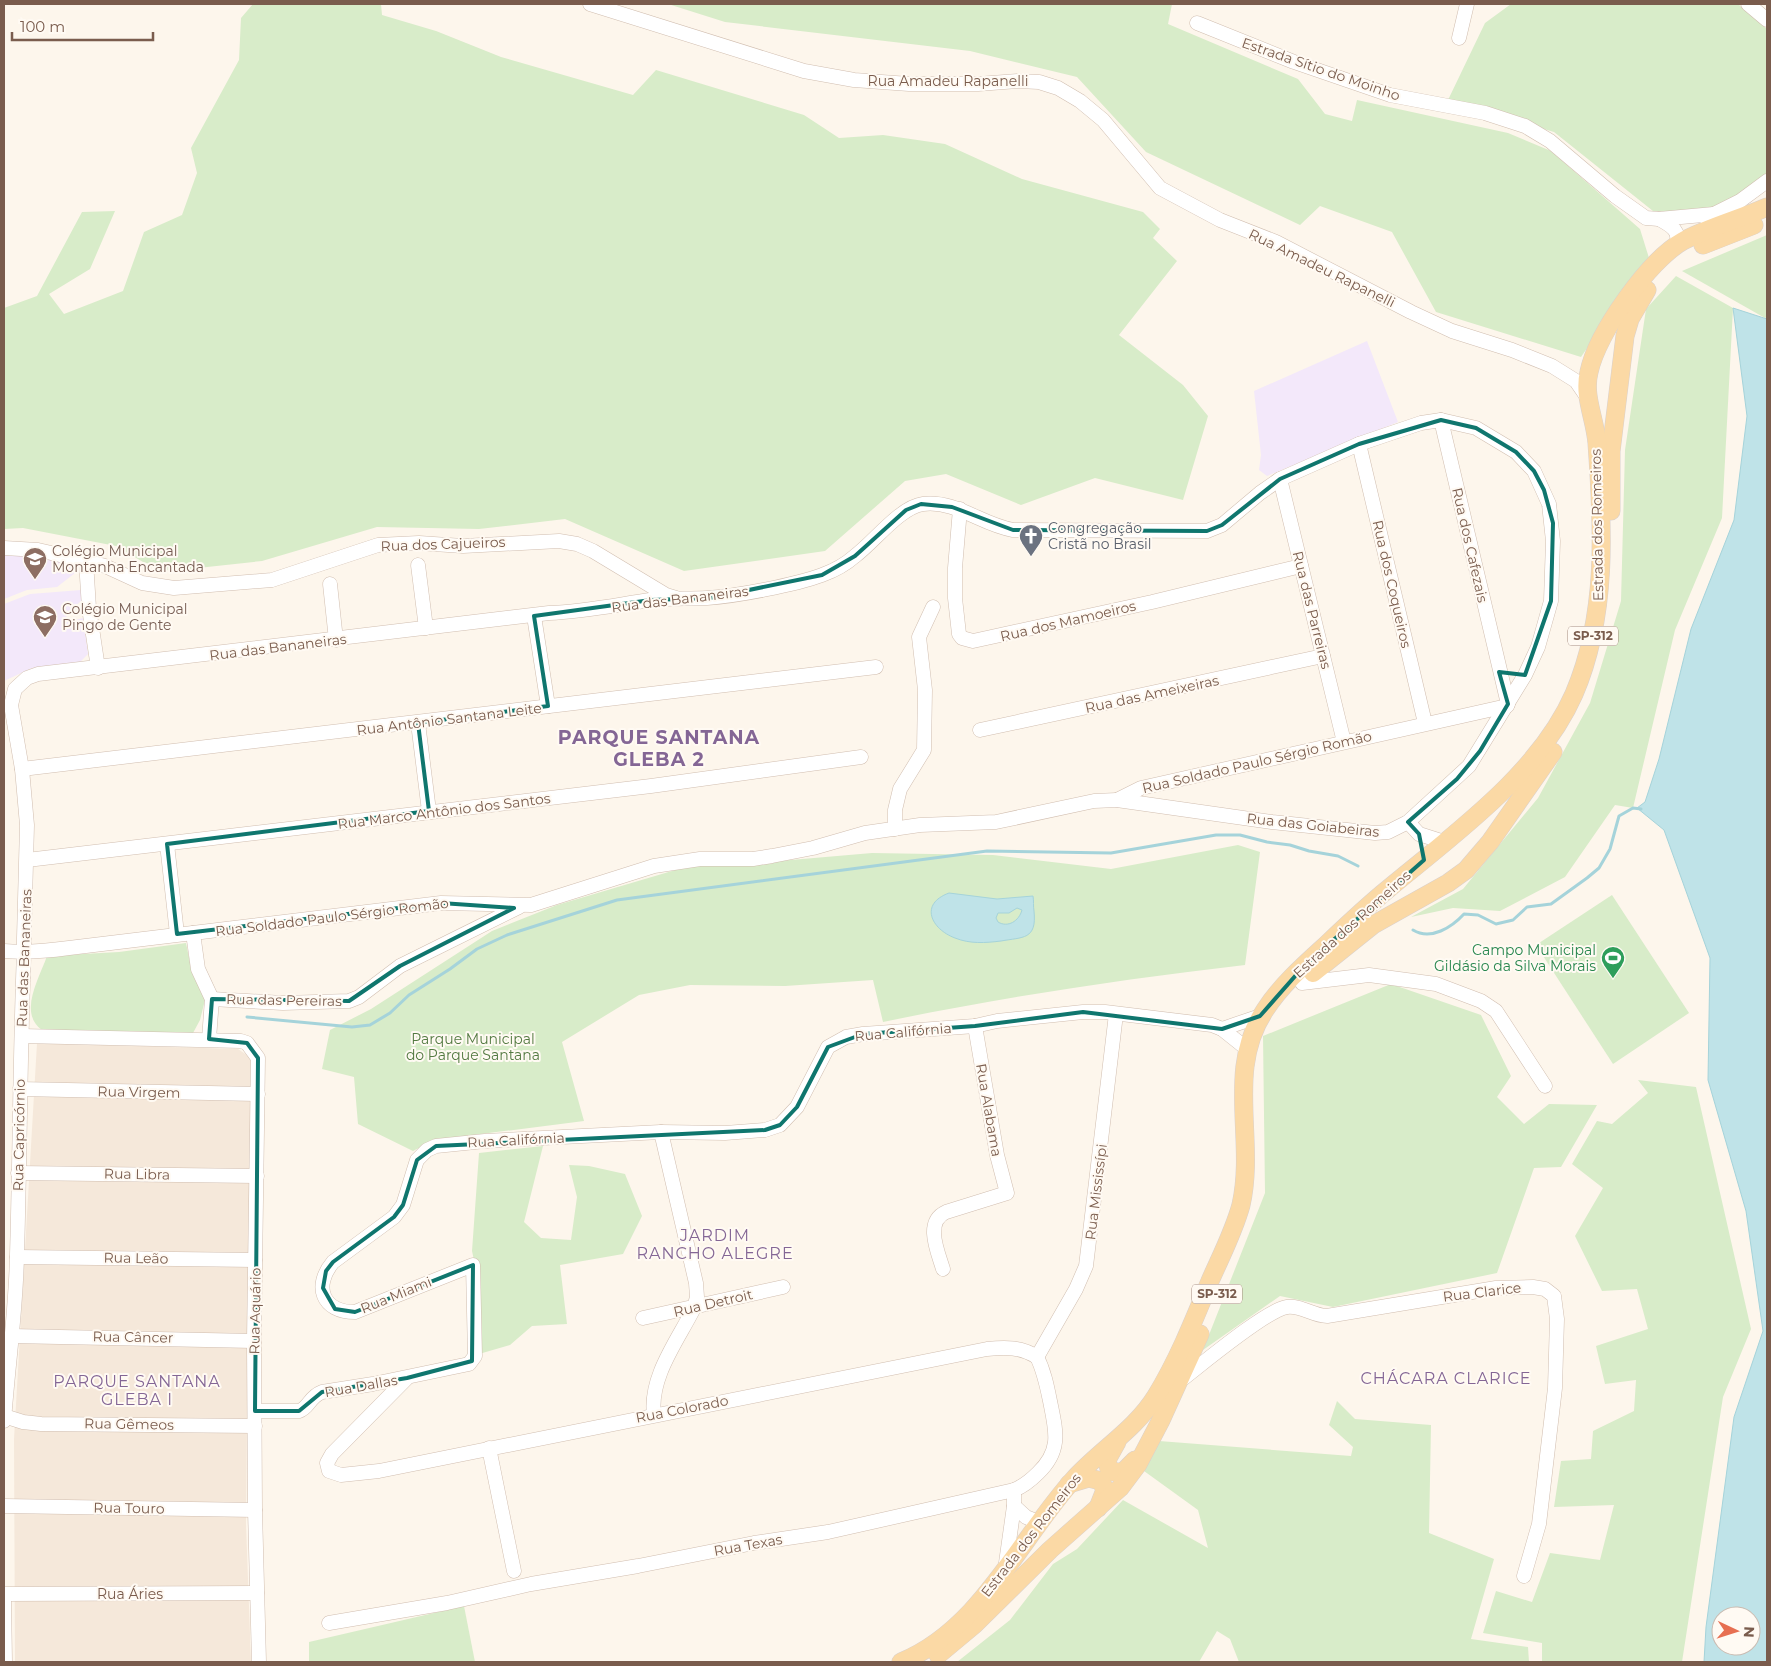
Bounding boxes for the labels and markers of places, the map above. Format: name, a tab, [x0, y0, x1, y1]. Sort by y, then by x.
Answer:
place label: Congregação Cristã no Brasil	[1048, 519, 1152, 553]
church icon: Congregação Cristã no Brasil	[1018, 523, 1044, 557]
place label: Colégio Municipal Montanha Encantada	[52, 542, 204, 576]
school or university icon: Colégio Municipal Montanha Encantada	[22, 546, 48, 580]
place label: Colégio Municipal Pingo de Gente	[62, 600, 187, 634]
school or university icon: Colégio Municipal Pingo de Gente	[32, 604, 58, 638]
place label: Campo Municipal Gildásio da Silva Morais	[1434, 941, 1596, 975]
sports icon: Campo Municipal Gildásio da Silva Morais	[1600, 945, 1626, 979]

